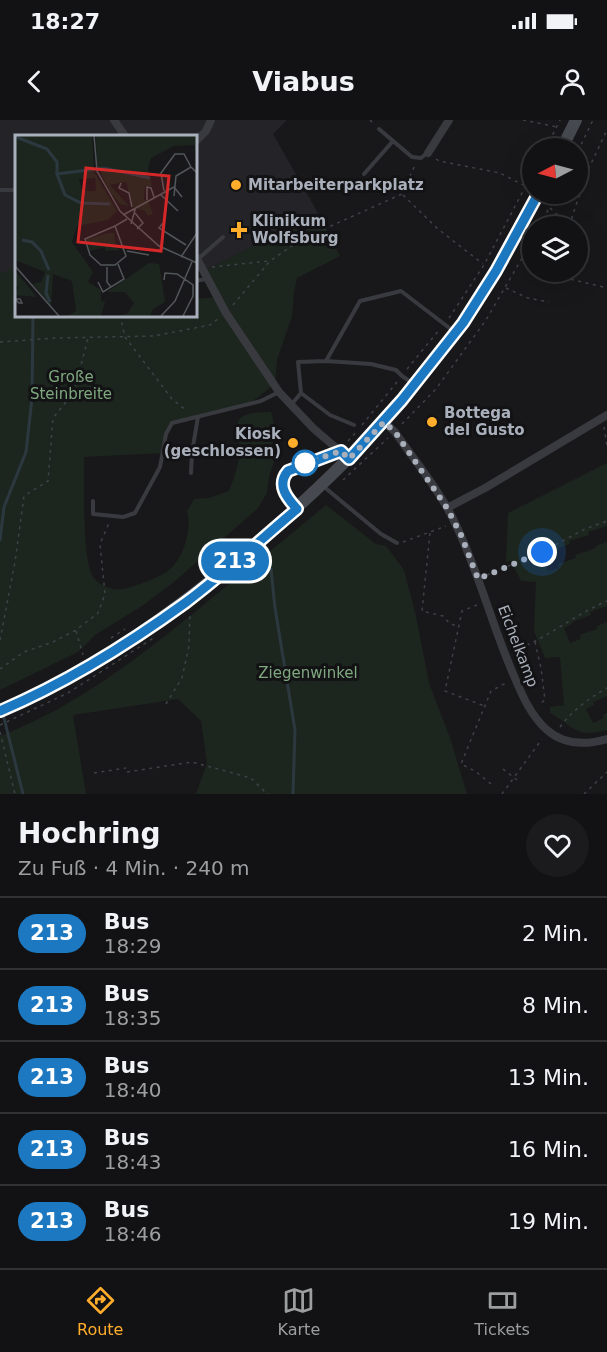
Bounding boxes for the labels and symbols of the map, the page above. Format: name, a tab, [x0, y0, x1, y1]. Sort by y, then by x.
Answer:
inset map	[15, 135, 196, 316]
north arrow	[522, 138, 588, 204]
place label: Mitarbeiterparkplatz	[248, 176, 424, 194]
marker: Mitarbeiterparkplatz	[229, 178, 243, 192]
place label: Klinikum Wolfsburg	[252, 212, 338, 247]
marker: Klinikum Wolfsburg	[230, 221, 248, 239]
park label: Große Steinbreite	[30, 368, 112, 403]
place label: Bottega del Gusto	[444, 404, 525, 439]
marker: Bottega del Gusto	[425, 415, 439, 429]
place label: Kiosk (geschlossen)	[164, 425, 282, 460]
marker: Kiosk (geschlossen)	[286, 436, 300, 450]
unlabelled marker	[292, 450, 318, 476]
your location	[527, 537, 557, 567]
line badge: 213	[200, 542, 270, 580]
street label: Eichelkamp	[494, 602, 542, 690]
park label: Ziegenwinkel	[258, 664, 358, 682]

